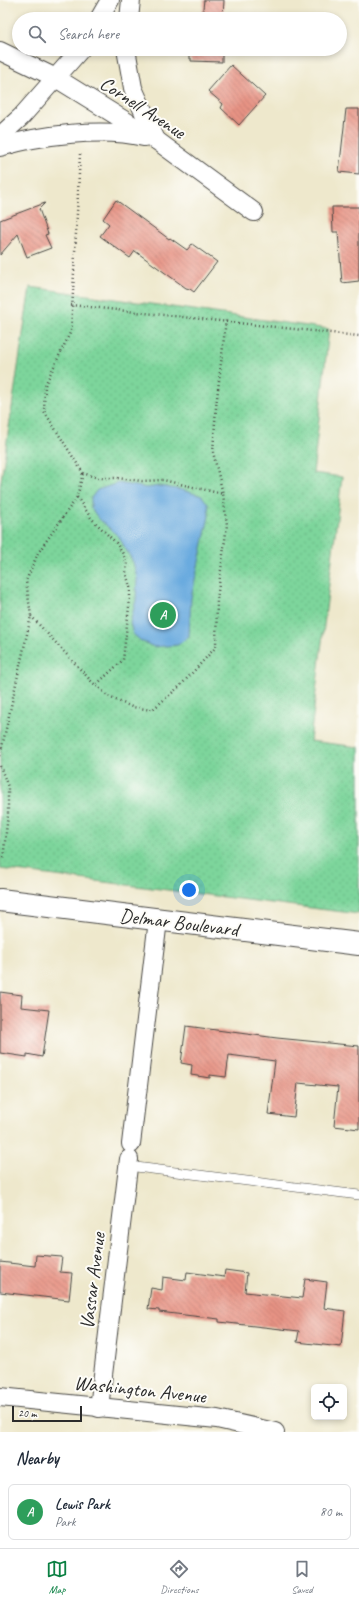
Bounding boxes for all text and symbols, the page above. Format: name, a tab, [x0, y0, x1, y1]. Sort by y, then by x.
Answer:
search box	[12, 12, 347, 56]
icon: search	[26, 23, 48, 45]
text: Search here	[58, 25, 119, 44]
street label: Cornell Avenue	[95, 71, 191, 145]
pin: A	[150, 600, 176, 630]
your location	[179, 880, 199, 900]
street label: Delmar Boulevard	[118, 903, 243, 943]
street label: Vassar Avenue	[74, 1230, 111, 1331]
street label: Washington Avenue	[73, 1370, 209, 1409]
map controls	[311, 1384, 347, 1420]
button: locate	[311, 1384, 347, 1420]
scale bar	[12, 1404, 82, 1423]
text: 20 m	[18, 1406, 37, 1420]
text: Nearby	[16, 1448, 59, 1469]
text: Lewis Park	[55, 1495, 110, 1514]
text: A	[27, 1504, 33, 1520]
text: 80 m	[320, 1504, 342, 1520]
text: Park	[55, 1514, 76, 1530]
tab: Map	[46, 1558, 68, 1596]
tab: Directions	[160, 1558, 199, 1596]
tab: Saved	[291, 1558, 313, 1596]

